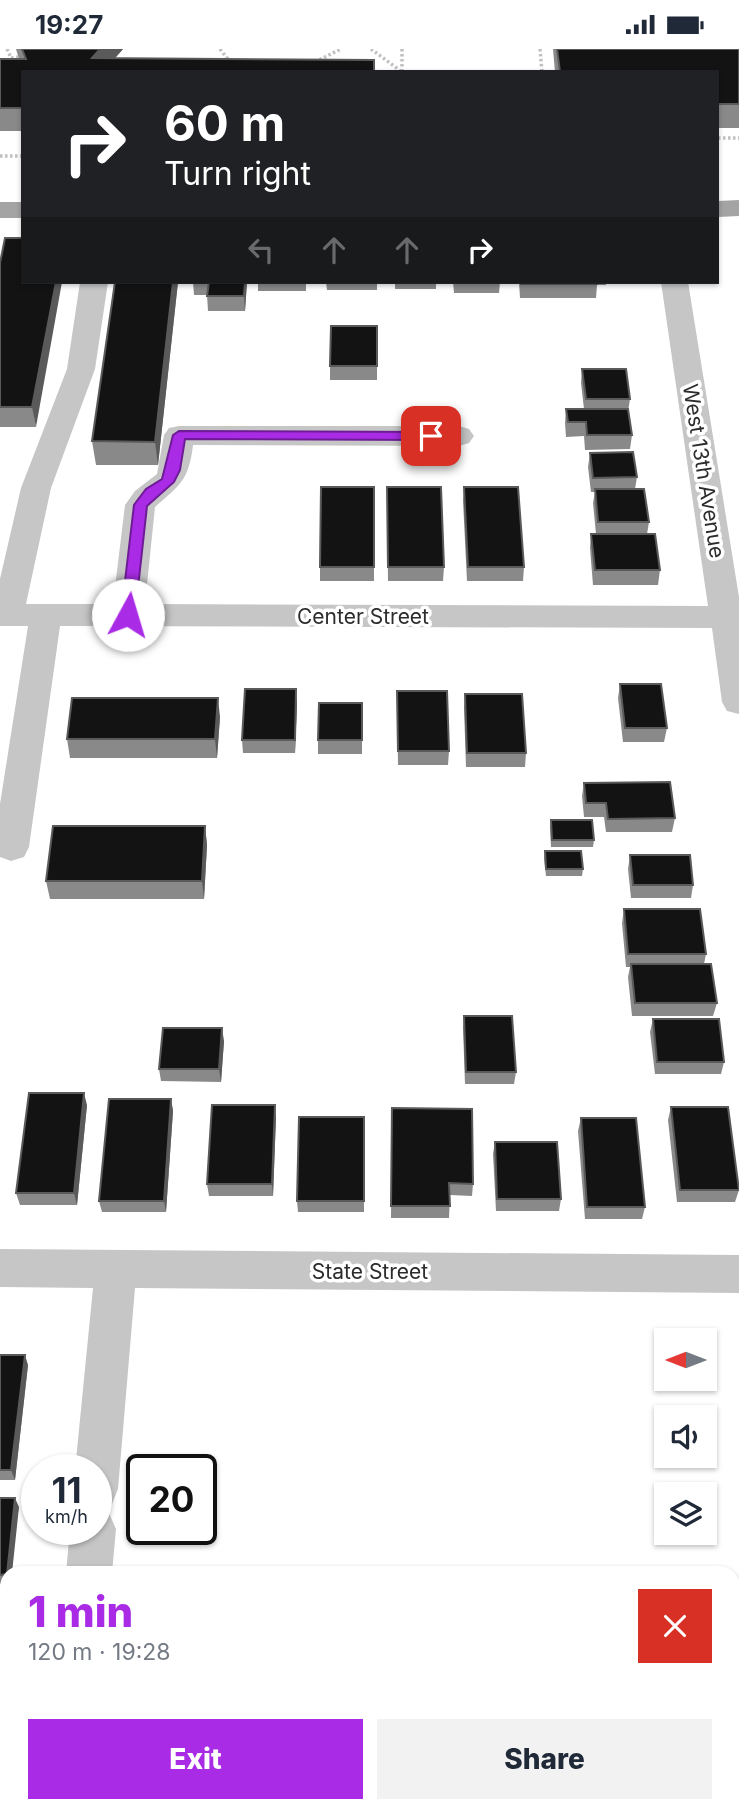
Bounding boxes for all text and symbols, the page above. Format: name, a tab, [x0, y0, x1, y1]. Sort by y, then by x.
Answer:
text: 19:27	[35, 9, 103, 40]
text: 60 m	[164, 94, 285, 153]
icon: right	[49, 98, 140, 189]
text: Turn right	[164, 154, 311, 193]
icon: left	[242, 231, 280, 269]
icon: ahead	[315, 231, 353, 269]
icon: ahead	[388, 231, 426, 269]
icon: right	[461, 231, 499, 269]
street label: West 13th Avenue	[678, 382, 730, 560]
pin	[401, 406, 461, 466]
icon: arrive	[412, 417, 450, 455]
position arrow	[91, 578, 165, 652]
street label: Center Street	[297, 604, 429, 629]
street label: State Street	[312, 1259, 428, 1284]
north arrow	[654, 1328, 718, 1391]
map controls	[654, 1328, 717, 1545]
button: sound	[654, 1405, 717, 1468]
speed limit sign: 20	[126, 1454, 217, 1545]
text: 11	[51, 1469, 82, 1511]
button: layers	[654, 1482, 717, 1545]
text: km/h	[45, 1506, 88, 1527]
text: 1 min	[28, 1586, 133, 1637]
button: close	[638, 1589, 712, 1663]
text: 120 m · 19:28	[28, 1638, 171, 1666]
button: Exit	[28, 1719, 363, 1799]
button: Share	[377, 1719, 712, 1799]

